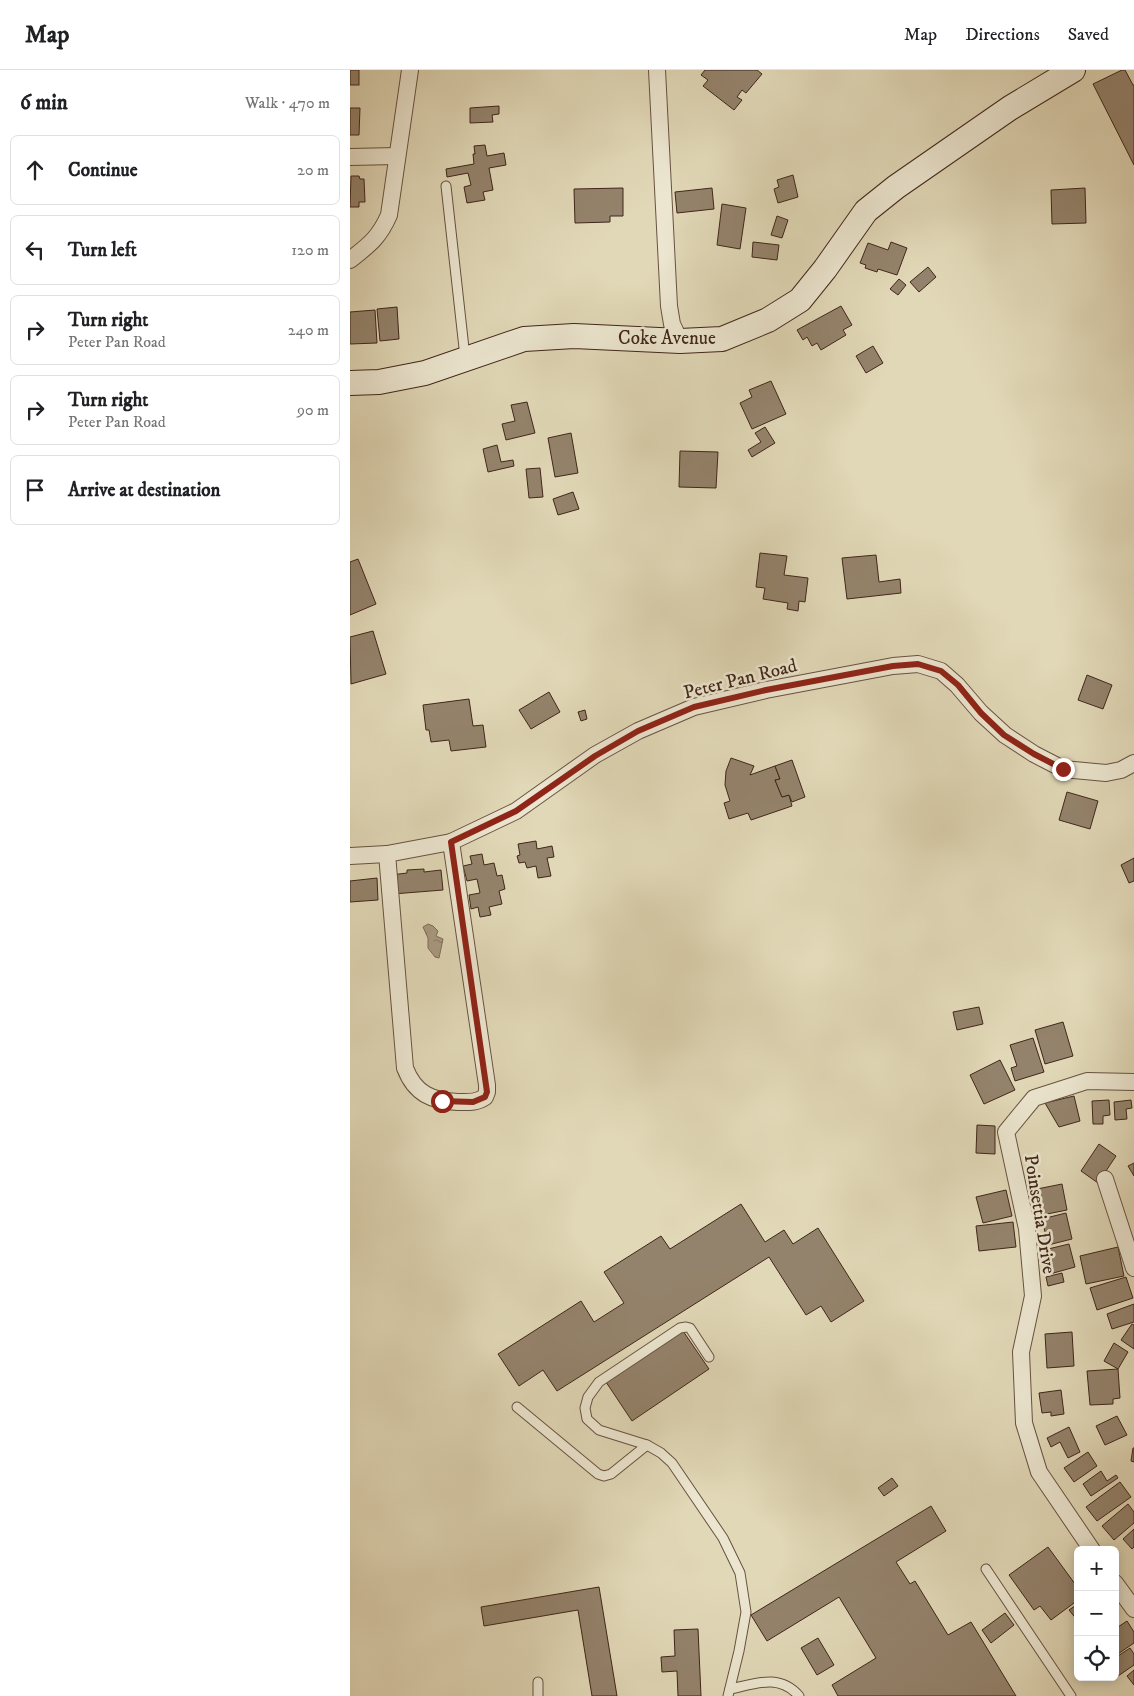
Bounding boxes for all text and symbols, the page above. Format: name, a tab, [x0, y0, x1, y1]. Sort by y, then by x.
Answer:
text: Map	[25, 20, 69, 50]
text: Map	[904, 24, 937, 46]
text: Directions	[965, 24, 1040, 46]
text: Saved	[1068, 24, 1109, 46]
text: 6 min	[20, 90, 68, 116]
text: Walk · 470 m	[245, 93, 330, 113]
icon: ahead	[21, 156, 49, 184]
text: Continue	[68, 159, 138, 182]
text: 20 m	[297, 160, 329, 180]
icon: left	[21, 236, 49, 264]
text: Turn left	[68, 239, 137, 262]
text: 120 m	[291, 240, 329, 260]
text: Turn right	[68, 309, 148, 332]
icon: right	[21, 316, 49, 344]
text: 240 m	[288, 320, 329, 340]
street label: Coke Avenue	[618, 327, 716, 350]
text: Peter Pan Road	[68, 332, 166, 352]
text: Turn right	[68, 389, 148, 412]
icon: right	[21, 396, 49, 424]
text: 90 m	[297, 400, 329, 420]
text: Peter Pan Road	[68, 412, 166, 432]
icon: arrive	[21, 476, 49, 504]
text: Arrive at destination	[68, 479, 220, 502]
street label: Peter Pan Road	[681, 654, 800, 705]
route end	[1052, 758, 1075, 781]
route start	[431, 1090, 454, 1113]
street label: Poinsettia Drive	[1019, 1153, 1060, 1276]
map controls	[1074, 1546, 1119, 1681]
button: +	[1074, 1546, 1119, 1591]
button: −	[1074, 1591, 1119, 1636]
button: locate	[1074, 1636, 1119, 1681]

